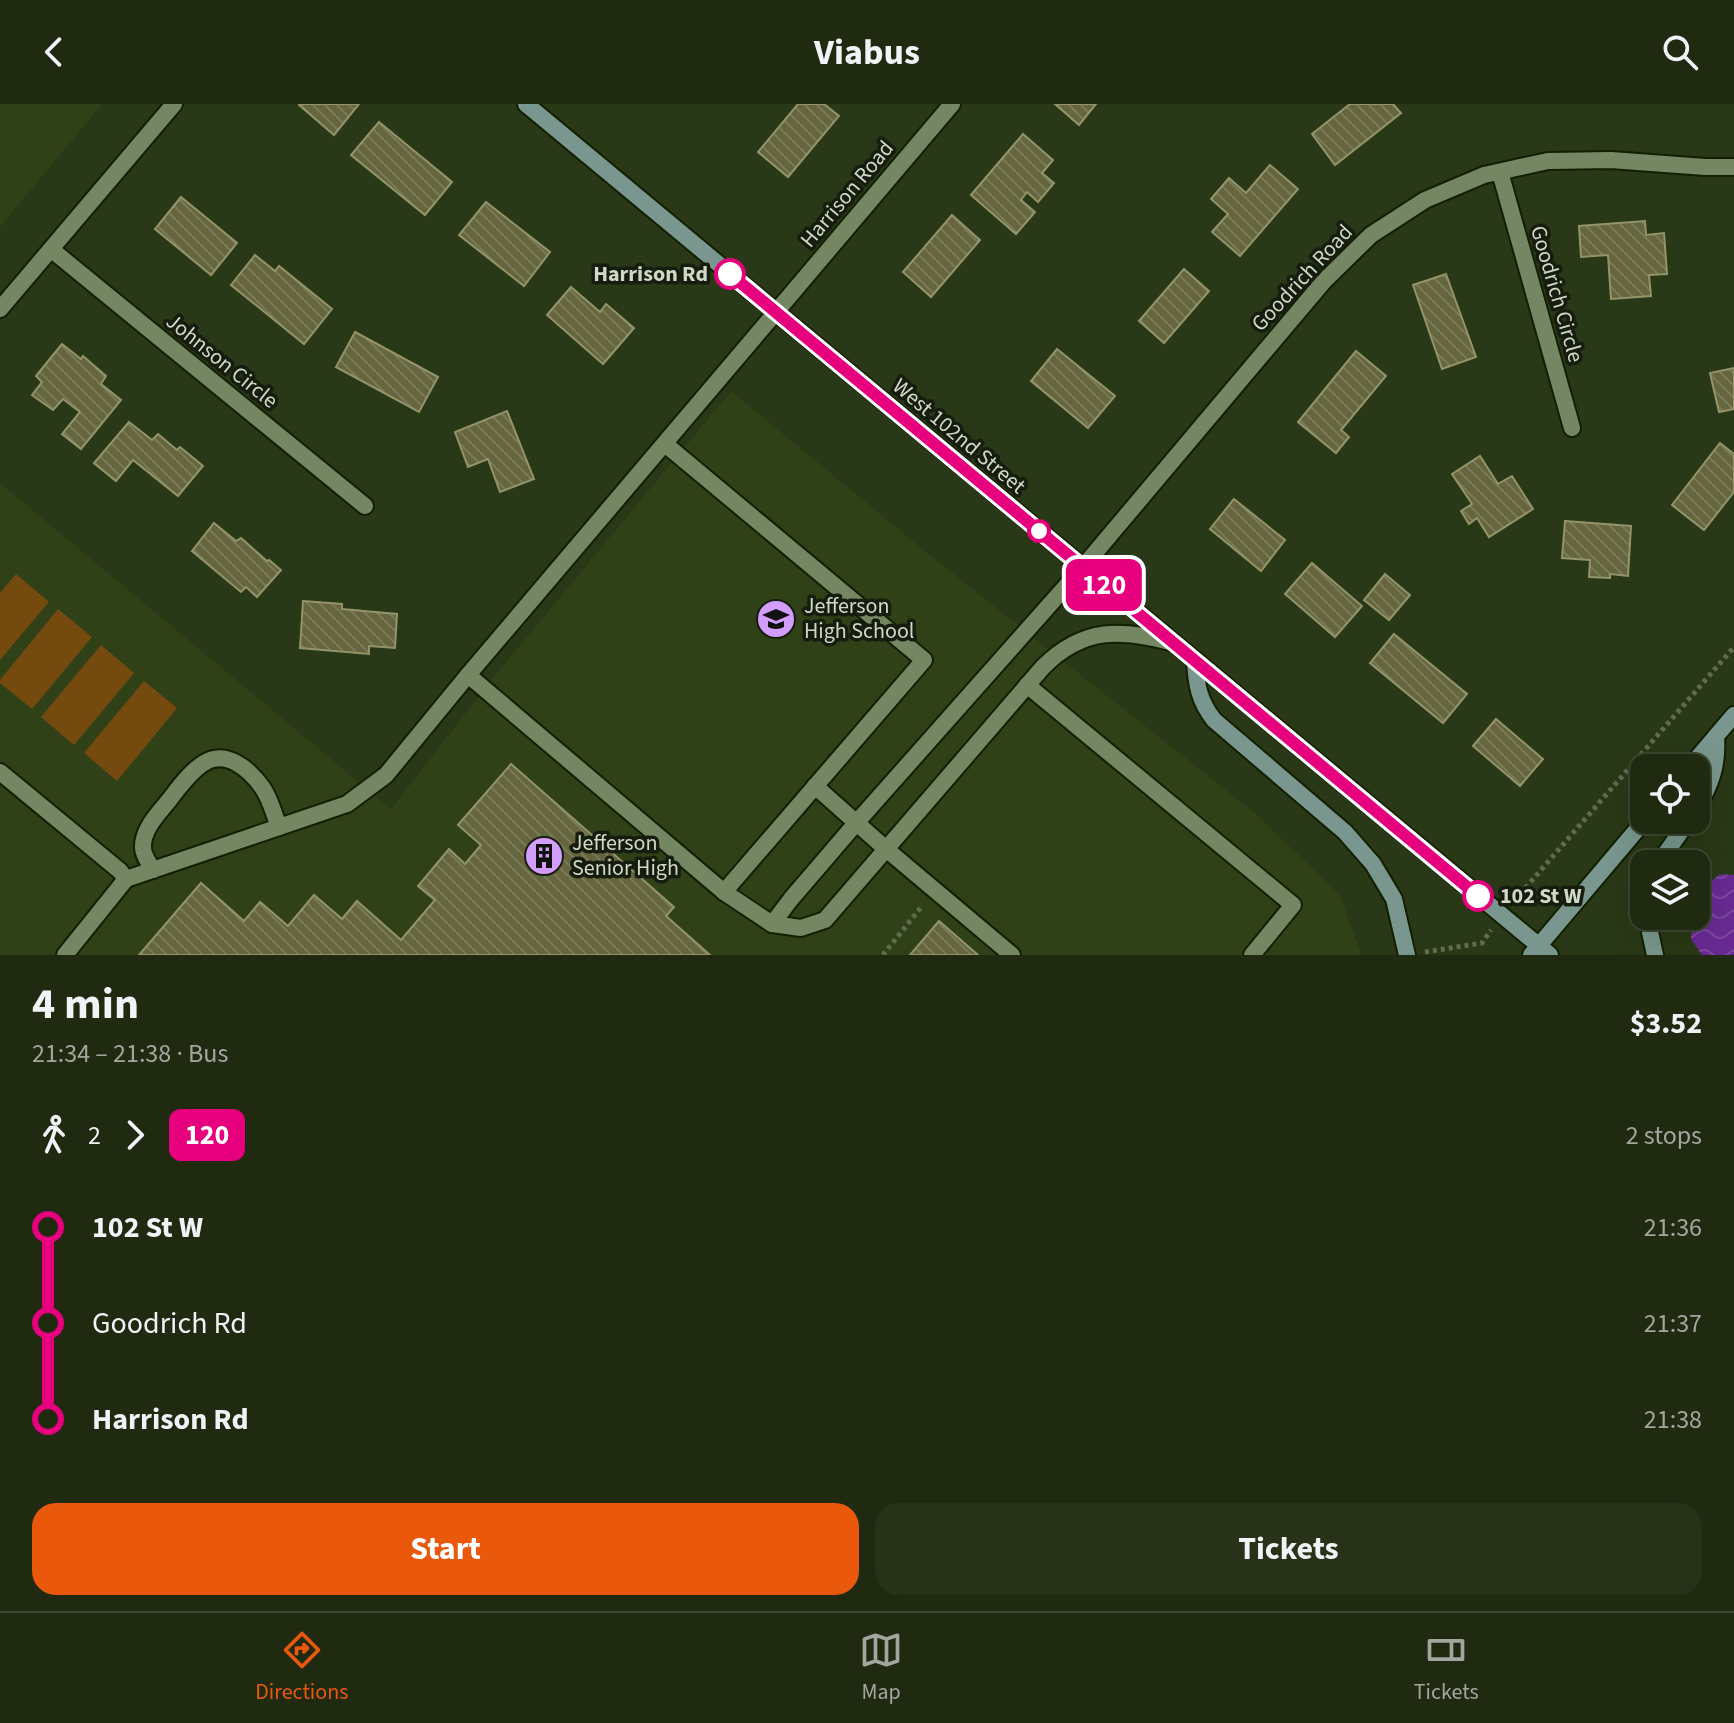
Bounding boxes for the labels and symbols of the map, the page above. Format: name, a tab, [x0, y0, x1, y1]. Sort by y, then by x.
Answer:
street label: Harrison Road	[793, 134, 901, 254]
street label: Goodrich Road	[1244, 217, 1360, 339]
street label: Goodrich Circle	[1522, 222, 1592, 366]
place label: Harrison Rd	[593, 258, 708, 290]
marker: Harrison Rd	[715, 259, 745, 289]
street label: Johnson Circle	[159, 306, 285, 416]
street label: West 102nd Street	[885, 371, 1033, 502]
unlabelled marker	[1028, 520, 1050, 542]
line badge: 120	[1058, 559, 1150, 611]
place label: Jefferson High School	[804, 590, 914, 647]
school or university icon: Jefferson High School	[755, 598, 797, 640]
place label: Jefferson Senior High	[572, 827, 679, 884]
building icon: Jefferson Senior High	[523, 835, 565, 877]
place label: 102 St W	[1500, 880, 1582, 912]
marker: 102 St W	[1463, 881, 1493, 911]

